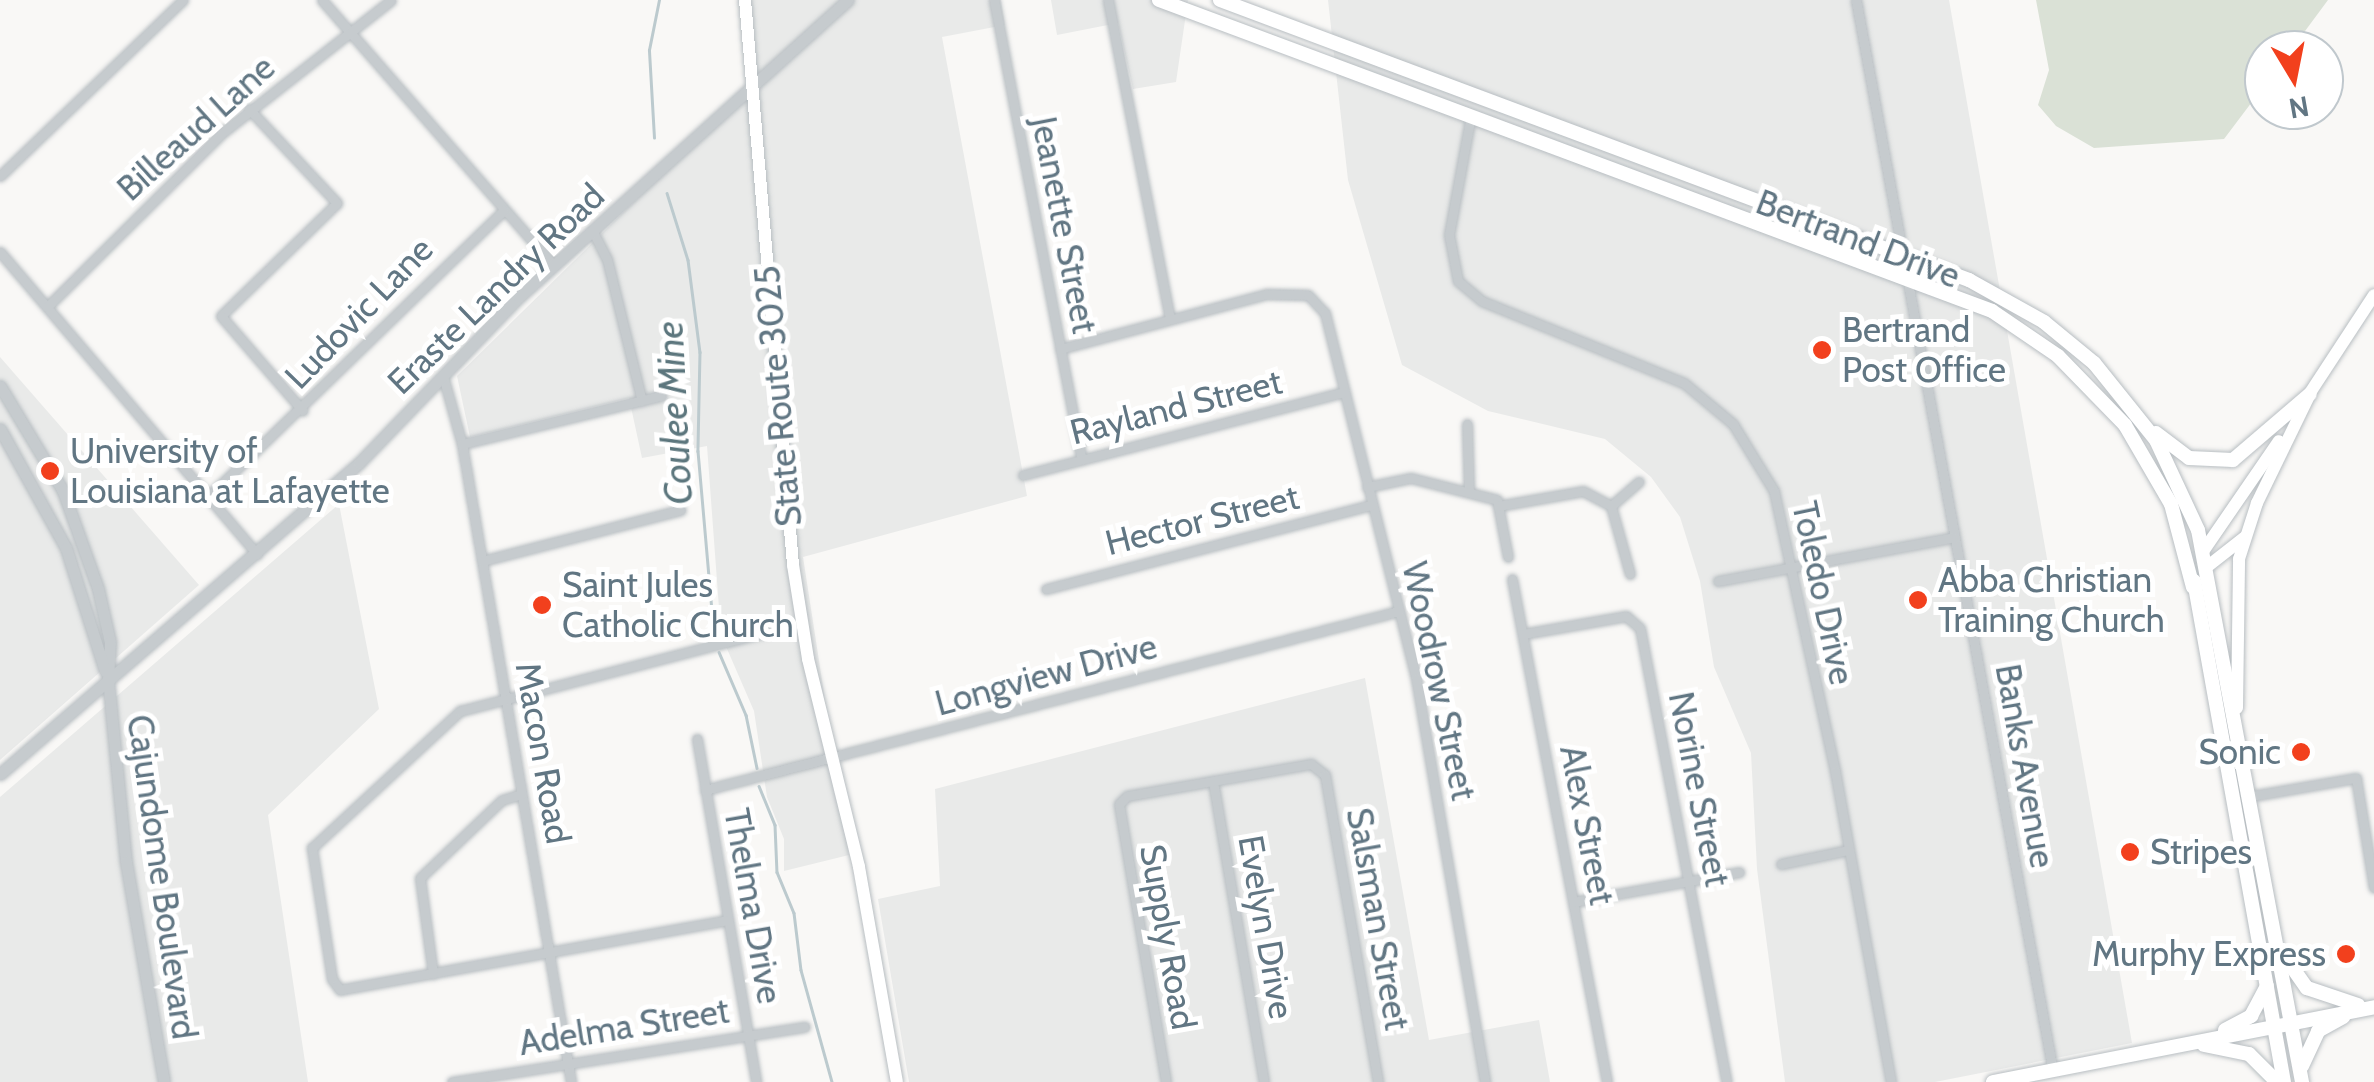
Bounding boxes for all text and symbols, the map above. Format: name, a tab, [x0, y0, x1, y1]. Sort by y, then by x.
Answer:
north arrow	[2244, 30, 2344, 130]
street label: Billeaud Lane	[109, 47, 283, 209]
text: N	[2286, 89, 2312, 126]
street label: Jeanette Street	[1022, 113, 1106, 337]
street label: Eraste Landry Road	[379, 175, 613, 403]
street label: Bertrand Drive	[1750, 181, 1966, 297]
street label: Ludovic Lane	[276, 229, 442, 397]
street label: State Route 3025	[746, 264, 810, 528]
place label: Bertrand Post Office	[1842, 309, 2006, 391]
water label: Coulee Mine	[646, 320, 702, 506]
marker: Bertrand Post Office	[1811, 339, 1833, 361]
street label: Rayland Street	[1066, 360, 1286, 454]
place label: University of Louisiana at Lafayette	[70, 430, 390, 512]
marker: University of Louisiana at Lafayette	[39, 460, 61, 482]
street label: Hector Street	[1101, 476, 1303, 564]
street label: Toledo Drive	[1783, 498, 1863, 688]
street label: Woodrow Street	[1393, 558, 1485, 804]
place label: Abba Christian Training Church	[1938, 559, 2165, 641]
place label: Saint Jules Catholic Church	[562, 564, 794, 646]
marker: Abba Christian Training Church	[1907, 589, 1929, 611]
marker: Saint Jules Catholic Church	[531, 594, 553, 616]
street label: Longview Drive	[931, 625, 1161, 725]
street label: Macon Road	[506, 659, 580, 847]
street label: Banks Avenue	[1986, 661, 2064, 871]
street label: Norine Street	[1660, 688, 1738, 890]
street label: Cajundome Boulevard	[118, 712, 206, 1042]
place label: Sonic	[2198, 731, 2281, 773]
marker: Sonic	[2290, 741, 2312, 763]
street label: Alex Street	[1551, 742, 1623, 908]
street label: Thelma Drive	[715, 805, 791, 1007]
street label: Salsman Street	[1338, 805, 1418, 1033]
place label: Stripes	[2150, 831, 2252, 873]
street label: Evelyn Drive	[1229, 832, 1303, 1022]
street label: Supply Road	[1131, 841, 1205, 1033]
marker: Stripes	[2119, 841, 2141, 863]
place label: Murphy Express	[2092, 933, 2326, 975]
marker: Murphy Express	[2335, 943, 2357, 965]
street label: Adelma Street	[516, 990, 732, 1064]

